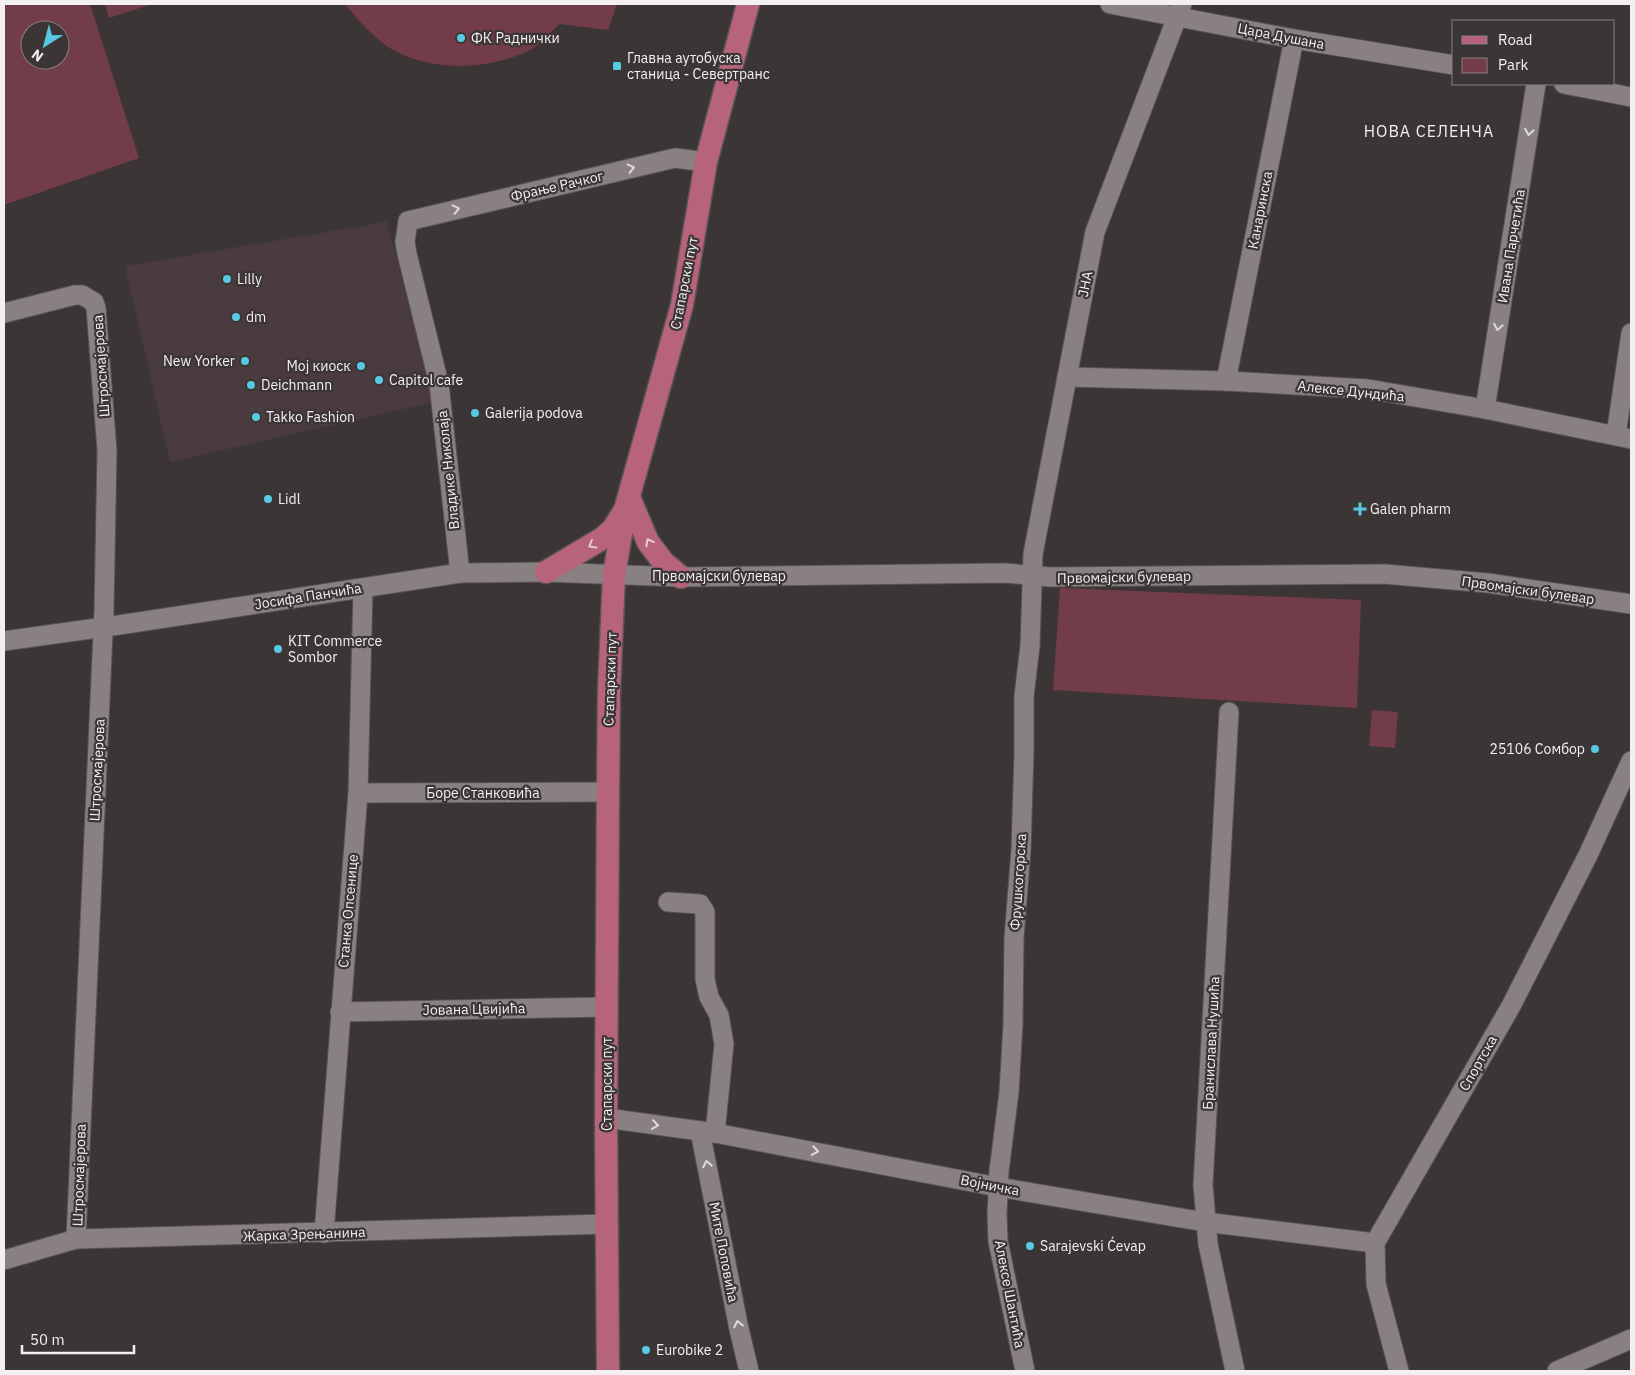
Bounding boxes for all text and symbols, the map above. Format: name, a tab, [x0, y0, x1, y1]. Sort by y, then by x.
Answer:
street label: Цара Душана	[1236, 19, 1326, 53]
north arrow	[20, 20, 70, 70]
legend	[1452, 20, 1615, 85]
place label: ФК Раднички	[471, 29, 560, 47]
text: Road	[1498, 30, 1533, 49]
marker: ФК Раднички	[455, 32, 467, 44]
text: N	[28, 45, 47, 66]
place label: Главна аутобуска станица - Севертранс	[627, 49, 770, 83]
text: Park	[1498, 55, 1528, 74]
marker: Главна аутобуска станица - Севертранс	[611, 60, 623, 72]
district label: НОВА СЕЛЕНЧА	[1364, 121, 1494, 141]
one-way arrow	[1524, 128, 1534, 136]
one-way arrow	[627, 163, 636, 174]
street label: Фрање Рачког	[509, 167, 605, 205]
street label: Канаринска	[1244, 169, 1276, 251]
street label: Ивана Парчетића	[1493, 187, 1529, 304]
one-way arrow	[451, 204, 460, 215]
street label: Стапарски пут	[666, 235, 702, 331]
street label: ЈНА	[1074, 269, 1096, 298]
place label: Lilly	[237, 270, 262, 288]
marker: Lilly	[221, 273, 233, 285]
place label: dm	[246, 308, 266, 326]
marker: dm	[230, 311, 242, 323]
street label: Штросмајерова	[88, 314, 114, 418]
one-way arrow	[1493, 323, 1504, 331]
place label: New Yorker	[163, 352, 235, 370]
marker: New Yorker	[239, 355, 251, 367]
place label: Мој киоск	[286, 357, 351, 375]
marker: Мој киоск	[355, 360, 367, 372]
place label: Capitol cafe	[389, 371, 464, 389]
marker: Capitol cafe	[373, 374, 385, 386]
place label: Deichmann	[261, 376, 332, 394]
street label: Алексе Дундића	[1297, 376, 1406, 406]
marker: Deichmann	[245, 379, 257, 391]
place label: Galerija podova	[485, 404, 583, 422]
marker: Galerija podova	[469, 407, 481, 419]
place label: Takko Fashion	[266, 408, 355, 426]
street label: Владике Николаја	[433, 409, 463, 530]
marker: Takko Fashion	[250, 411, 262, 423]
place label: Lidl	[278, 490, 301, 508]
marker: Lidl	[262, 493, 274, 505]
place label: Galen pharm	[1370, 500, 1451, 518]
marker: Galen pharm	[1354, 503, 1366, 515]
one-way arrow	[588, 538, 597, 548]
one-way arrow	[645, 538, 655, 547]
street label: Првомајски булевар	[652, 567, 786, 585]
street label: Првомајски булевар	[1057, 567, 1191, 587]
street label: Првомајски булевар	[1460, 572, 1596, 608]
street label: Јосифа Панчића	[253, 579, 363, 613]
street label: Стапарски пут	[599, 631, 621, 726]
place label: KIT Commerce Sombor	[288, 632, 382, 666]
marker: KIT Commerce Sombor	[272, 643, 284, 655]
street label: Штросмајерова	[85, 718, 109, 822]
place label: 25106 Сомбор	[1490, 740, 1585, 758]
marker: 25106 Сомбор	[1589, 743, 1601, 755]
street label: Боре Станковића	[426, 784, 540, 802]
street label: Фрушкогорска	[1006, 832, 1030, 931]
street label: Станка Опсенице	[334, 853, 362, 969]
street label: Бранислава Нушића	[1199, 975, 1224, 1110]
street label: Јована Цвијића	[423, 999, 526, 1019]
street label: Спортска	[1455, 1032, 1501, 1094]
street label: Стапарски пут	[598, 1037, 616, 1131]
one-way arrow	[651, 1119, 659, 1130]
street label: Штросмајерова	[68, 1123, 90, 1227]
one-way arrow	[811, 1145, 819, 1155]
one-way arrow	[702, 1160, 712, 1169]
street label: Војничка	[959, 1170, 1021, 1200]
street label: Мите Поповића	[705, 1200, 743, 1304]
street label: Жарка Зрењанина	[242, 1223, 366, 1245]
place label: Sarajevski Ćevap	[1040, 1236, 1146, 1255]
street label: Алексе Шантића	[991, 1239, 1029, 1350]
marker: Sarajevski Ćevap	[1024, 1240, 1036, 1252]
one-way arrow	[733, 1319, 744, 1328]
scale bar	[22, 1322, 135, 1354]
text: 50 m	[30, 1330, 65, 1349]
place label: Eurobike 2	[656, 1341, 723, 1359]
marker: Eurobike 2	[640, 1344, 652, 1356]

